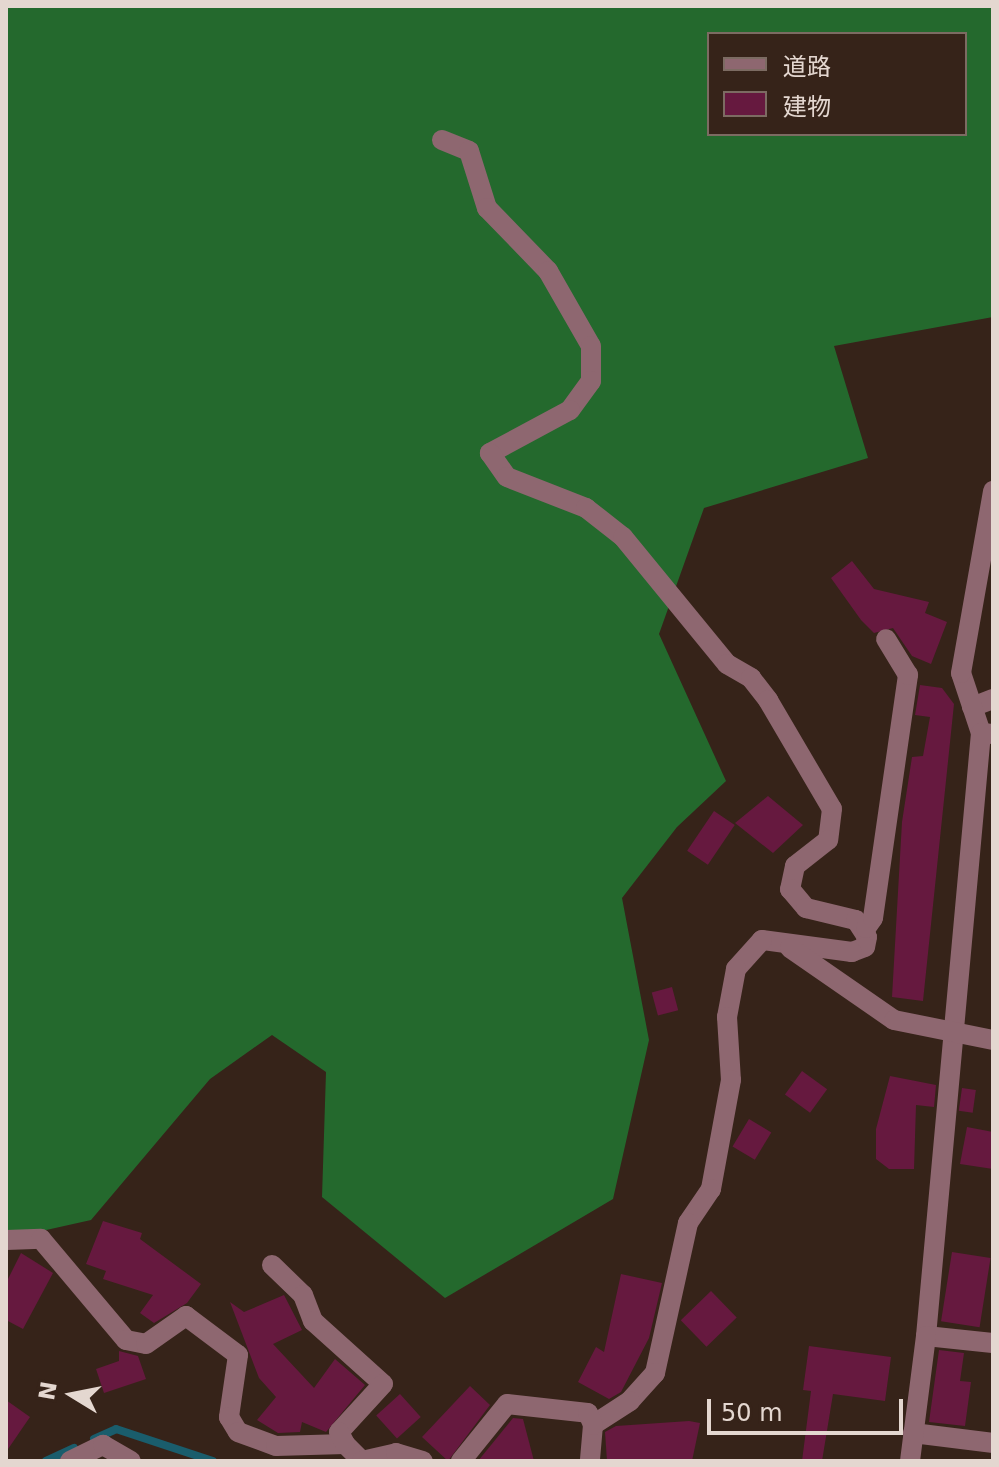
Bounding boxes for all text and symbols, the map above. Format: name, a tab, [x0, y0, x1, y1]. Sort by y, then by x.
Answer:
legend	[707, 32, 967, 136]
text: 道路	[783, 53, 831, 81]
text: 建物	[783, 93, 831, 121]
north arrow	[32, 1355, 112, 1435]
text: N	[34, 1380, 62, 1402]
scale bar	[711, 1383, 907, 1433]
text: 50 m	[721, 1399, 783, 1427]

